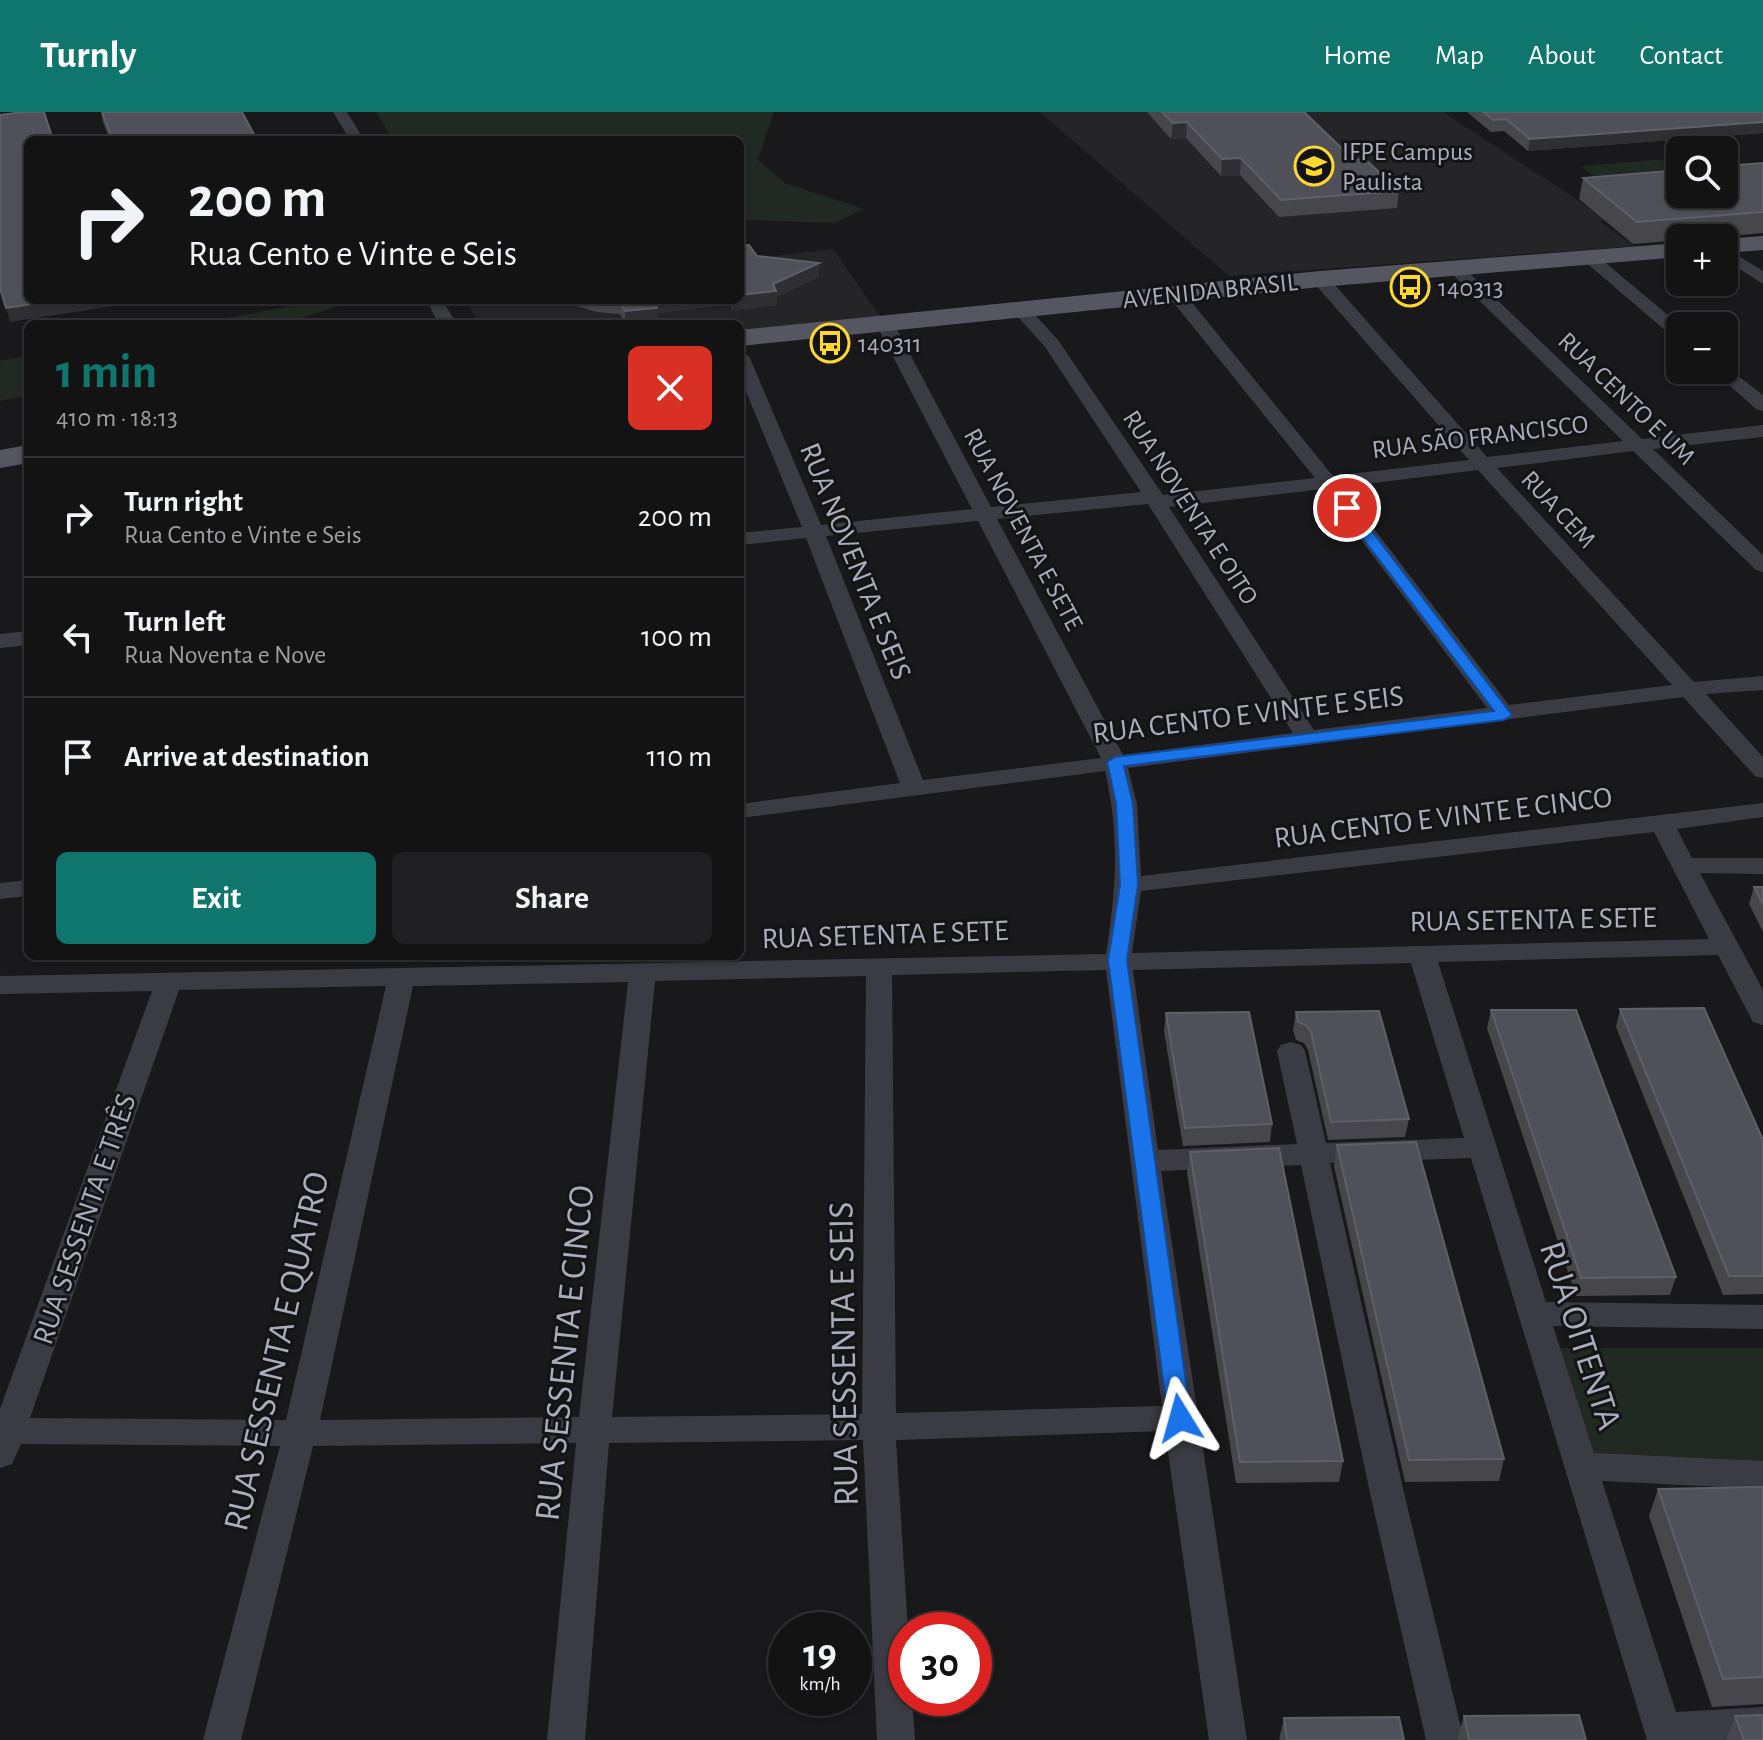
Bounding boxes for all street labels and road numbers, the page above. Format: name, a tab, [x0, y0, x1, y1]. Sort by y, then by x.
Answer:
street label: AVENIDA BRASIL	[1121, 269, 1299, 313]
street label: RUA CENTO E UM	[1553, 327, 1700, 470]
street label: RUA NOVENTA E OITO	[1118, 406, 1263, 609]
street label: RUA SÃO FRANCISCO	[1370, 410, 1590, 463]
street label: RUA NOVENTA E SETE	[959, 424, 1087, 635]
street label: RUA NOVENTA E SEIS	[794, 439, 916, 684]
street label: RUA CEM	[1516, 466, 1600, 554]
street label: RUA CENTO E VINTE E SEIS	[1091, 681, 1405, 749]
street label: RUA CENTO E VINTE E CINCO	[1272, 782, 1614, 854]
street label: RUA SETENTA E SETE	[1409, 903, 1657, 937]
street label: RUA SETENTA E SETE	[761, 916, 1009, 954]
street label: RUA SESSENTA E TRÊS	[26, 1090, 142, 1348]
street label: RUA SESSENTA E QUATRO	[218, 1168, 336, 1534]
street label: RUA SESSENTA E CINCO	[529, 1184, 601, 1523]
street label: RUA SESSENTA E SEIS	[823, 1201, 865, 1506]
street label: RUA OITENTA	[1533, 1237, 1627, 1434]

